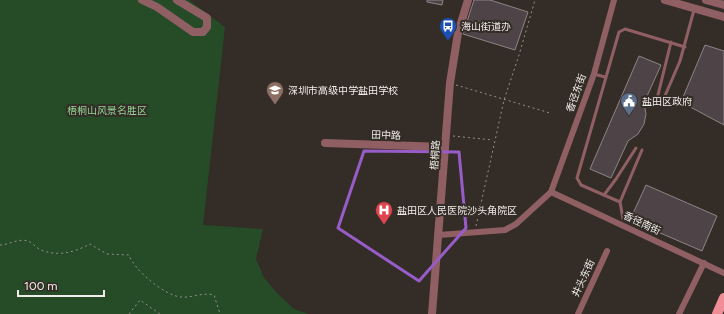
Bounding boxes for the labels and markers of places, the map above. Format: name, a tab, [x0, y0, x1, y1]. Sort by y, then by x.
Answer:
bus stop icon: 海山街道办	[438, 16, 458, 41]
place label: 海山街道办	[461, 20, 511, 33]
school or university icon: 深圳市高级中学盐田学校	[265, 80, 285, 105]
place label: 深圳市高级中学盐田学校	[288, 84, 398, 97]
public building icon: 盐田区政府	[619, 91, 639, 116]
place label: 盐田区政府	[642, 95, 692, 108]
hospital icon: 盐田区人民医院沙头角院区	[374, 200, 394, 225]
place label: 盐田区人民医院沙头角院区	[397, 204, 517, 217]

